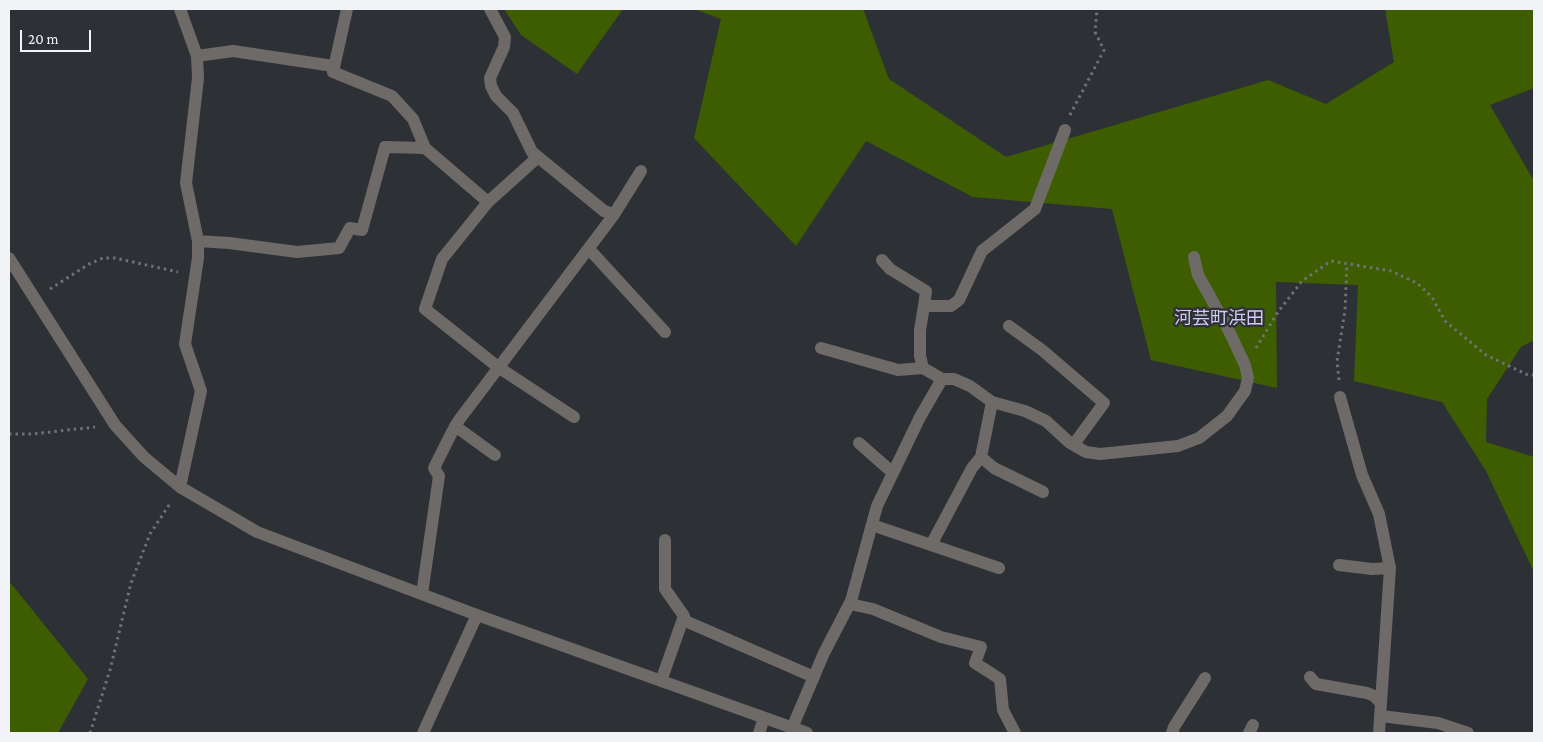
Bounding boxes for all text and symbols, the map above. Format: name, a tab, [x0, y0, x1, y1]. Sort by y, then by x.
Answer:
scale bar	[22, 20, 94, 52]
text: 20 m	[28, 31, 59, 47]
district label: 河芸町浜田	[1174, 307, 1264, 329]

